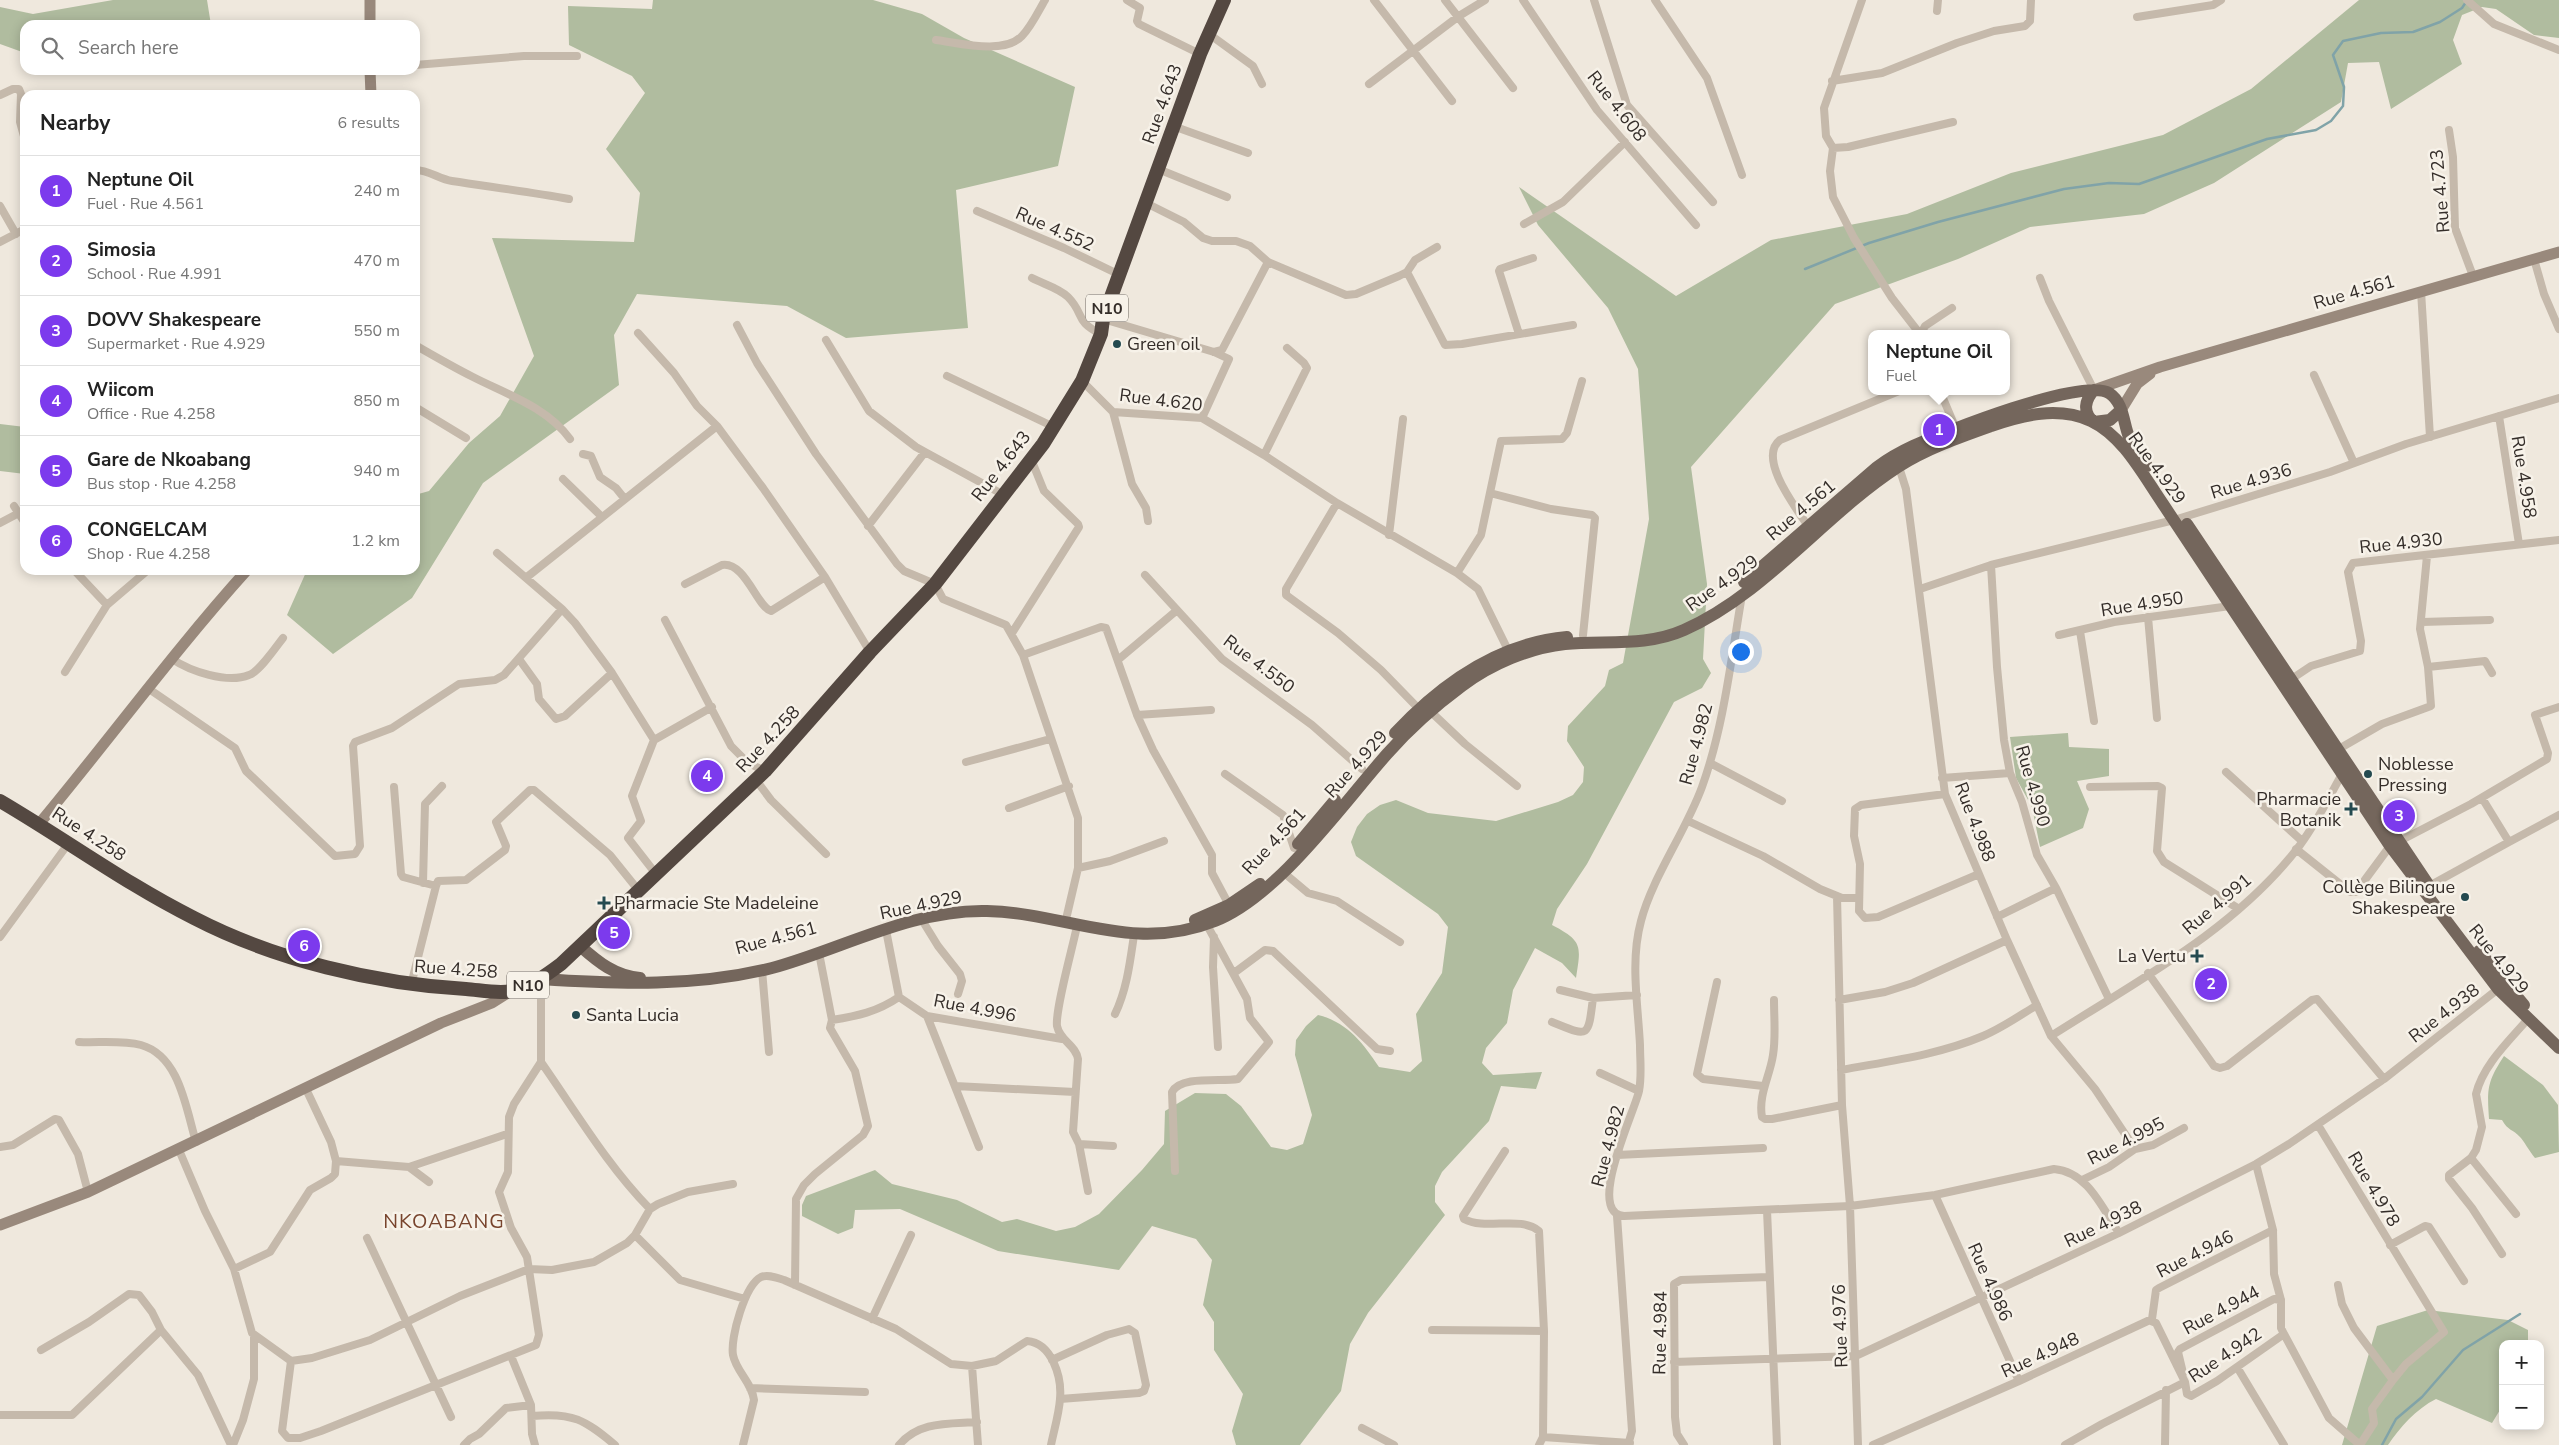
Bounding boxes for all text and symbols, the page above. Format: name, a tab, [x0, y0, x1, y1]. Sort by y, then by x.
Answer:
search box	[20, 20, 420, 75]
icon: search	[38, 34, 66, 62]
text: Search here	[78, 35, 179, 61]
street label: Rue 4.643	[1136, 61, 1188, 147]
street label: Rue 4.608	[1582, 66, 1652, 146]
text: Nearby	[40, 109, 110, 137]
text: 6 results	[338, 112, 400, 134]
street label: Rue 4.723	[2424, 148, 2456, 234]
text: Neptune Oil	[87, 167, 193, 193]
text: 1	[51, 180, 61, 202]
text: 240 m	[353, 180, 400, 202]
text: Fuel · Rue 4.561	[87, 193, 204, 215]
street label: Rue 4.552	[1012, 201, 1098, 257]
text: Simosia	[87, 237, 156, 263]
text: 2	[51, 250, 61, 272]
text: 470 m	[353, 250, 400, 272]
text: School · Rue 4.991	[87, 263, 222, 285]
street label: Rue 4.561	[2310, 269, 2398, 315]
road number: N10	[1086, 294, 1128, 322]
text: DOVV Shakespeare	[87, 307, 261, 333]
text: 3	[51, 320, 61, 342]
text: 550 m	[353, 320, 400, 342]
popup	[1868, 330, 2010, 395]
place label: Green oil	[1127, 332, 1201, 356]
text: Supermarket · Rue 4.929	[87, 333, 265, 355]
marker: Green oil	[1111, 338, 1123, 350]
text: Neptune Oil	[1886, 339, 1992, 365]
text: Fuel	[1886, 365, 1917, 387]
text: Wiicom	[87, 377, 154, 403]
street label: Rue 4.620	[1118, 383, 1204, 417]
text: 4	[51, 390, 61, 412]
text: 850 m	[353, 390, 400, 412]
text: Office · Rue 4.258	[87, 403, 215, 425]
pin: 1	[1923, 411, 1955, 449]
street label: Rue 4.643	[966, 426, 1036, 506]
street label: Rue 4.929	[2123, 427, 2191, 509]
street label: Rue 4.958	[2506, 434, 2542, 520]
text: Gare de Nkoabang	[87, 447, 251, 473]
street label: Rue 4.936	[2207, 457, 2295, 505]
text: 5	[51, 460, 61, 482]
text: 940 m	[353, 460, 400, 482]
text: Bus stop · Rue 4.258	[87, 473, 236, 495]
street label: Rue 4.561	[1761, 474, 1841, 546]
text: CONGELCAM	[87, 517, 207, 543]
street label: Rue 4.930	[2358, 527, 2444, 559]
text: 6	[51, 530, 61, 552]
text: 1.2 km	[351, 530, 400, 552]
text: Shop · Rue 4.258	[87, 543, 210, 565]
street label: Rue 4.929	[1681, 549, 1763, 617]
street label: Rue 4.950	[2099, 586, 2185, 622]
street label: Rue 4.550	[1218, 629, 1300, 699]
your location	[1728, 639, 1754, 665]
street label: Rue 4.258	[731, 700, 805, 778]
street label: Rue 4.982	[1674, 700, 1718, 788]
street label: Rue 4.929	[1319, 725, 1393, 803]
street label: Rue 4.990	[2010, 742, 2056, 830]
place label: Noblesse Pressing	[2378, 752, 2454, 797]
pin: 4	[691, 757, 723, 795]
marker: Noblesse Pressing	[2362, 768, 2374, 780]
street label: Rue 4.988	[1949, 779, 2001, 865]
place label: Pharmacie Botanik	[2256, 787, 2342, 832]
pin: 3	[2383, 797, 2415, 835]
street label: Rue 4.258	[47, 801, 131, 867]
street label: Rue 4.561	[1237, 802, 1311, 880]
marker: Pharmacie Botanik	[2345, 803, 2357, 815]
street label: Rue 4.991	[2177, 868, 2257, 940]
place label: Collège Bilingue Shakespeare	[2322, 875, 2455, 920]
street label: Rue 4.929	[878, 885, 964, 925]
place label: Pharmacie Ste Madeleine	[614, 891, 819, 915]
marker: Collège Bilingue Shakespeare	[2459, 891, 2471, 903]
marker: Pharmacie Ste Madeleine	[598, 897, 610, 909]
pin: 5	[598, 914, 630, 952]
street label: Rue 4.561	[732, 916, 820, 960]
street label: Rue 4.929	[2463, 919, 2535, 999]
pin: 6	[288, 927, 320, 965]
place label: La Vertu	[2118, 944, 2186, 968]
marker: La Vertu	[2190, 949, 2204, 963]
street label: Rue 4.258	[413, 954, 499, 984]
pin: 2	[2195, 965, 2227, 1003]
road number: N10	[507, 972, 549, 998]
street label: Rue 4.938	[2404, 978, 2484, 1048]
street label: Rue 4.996	[932, 988, 1018, 1028]
place label: Santa Lucia	[586, 1003, 679, 1027]
marker: Santa Lucia	[570, 1009, 582, 1021]
street label: Rue 4.982	[1586, 1102, 1630, 1190]
street label: Rue 4.995	[2083, 1111, 2169, 1171]
street label: Rue 4.978	[2342, 1147, 2406, 1231]
street label: Rue 4.938	[2060, 1195, 2146, 1253]
district label: NKOABANG	[383, 1208, 505, 1235]
street label: Rue 4.946	[2152, 1224, 2238, 1284]
street label: Rue 4.986	[1962, 1239, 2018, 1325]
street label: Rue 4.944	[2178, 1280, 2264, 1340]
street label: Rue 4.976	[1827, 1284, 1853, 1368]
street label: Rue 4.984	[1647, 1291, 1673, 1375]
street label: Rue 4.942	[2184, 1322, 2266, 1388]
street label: Rue 4.948	[1997, 1326, 2083, 1384]
map controls	[2499, 1340, 2544, 1430]
button: +	[2499, 1340, 2544, 1385]
button: −	[2499, 1385, 2544, 1430]

